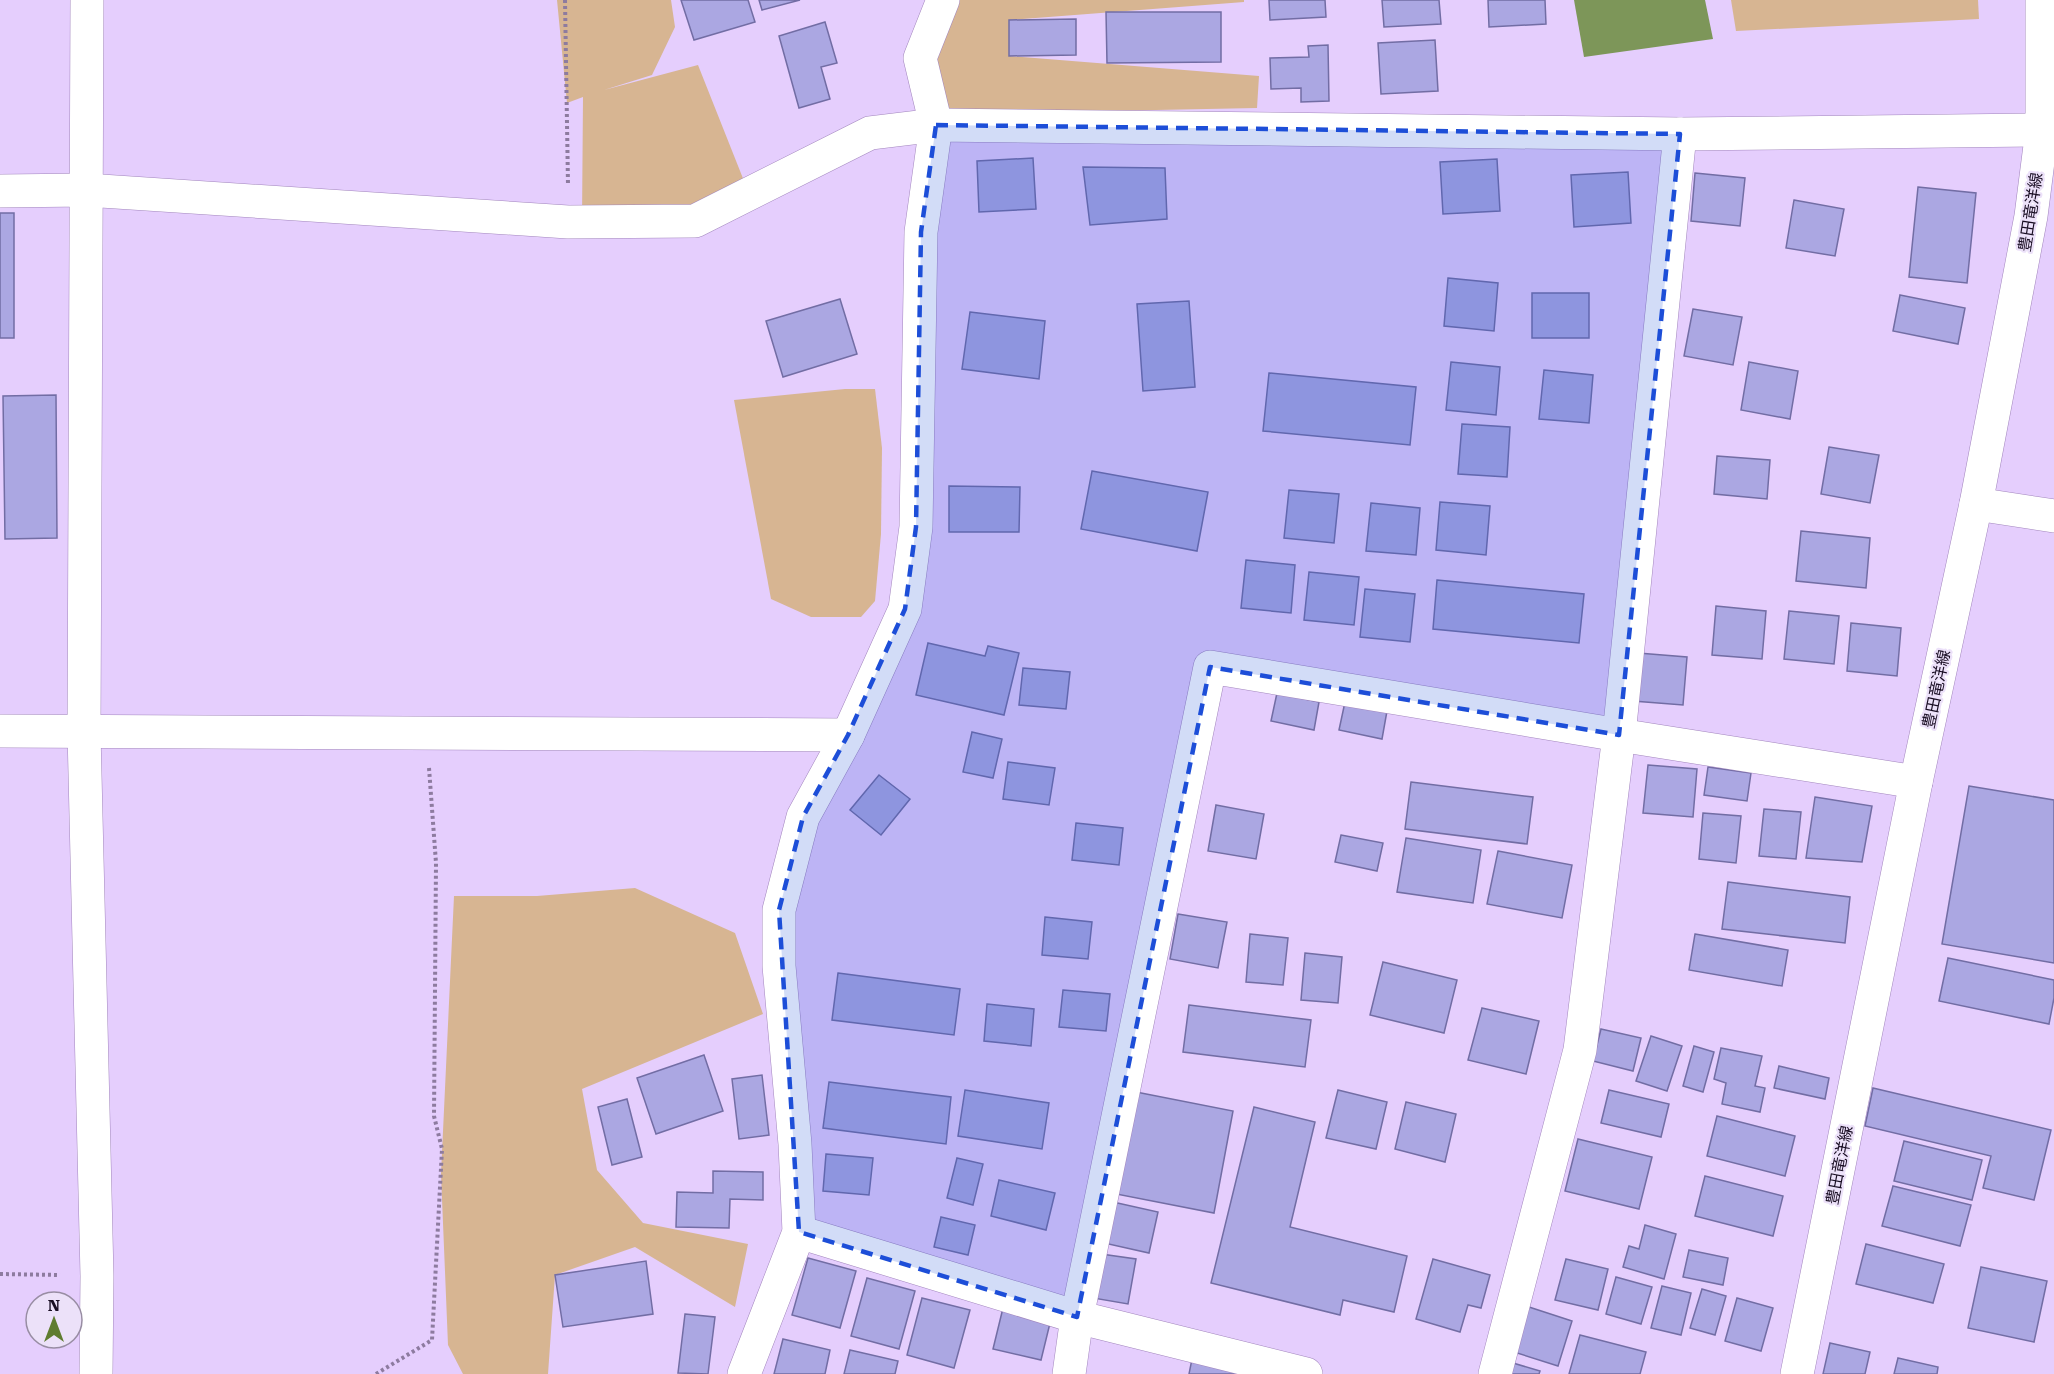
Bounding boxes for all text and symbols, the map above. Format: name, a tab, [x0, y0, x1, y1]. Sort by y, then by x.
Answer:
street label: 豊田竜洋線	[2015, 171, 2046, 253]
street label: 豊田竜洋線	[1919, 648, 1954, 730]
street label: 豊田竜洋線	[1823, 1124, 1856, 1206]
north arrow	[24, 1290, 84, 1350]
text: N	[48, 1296, 60, 1315]

